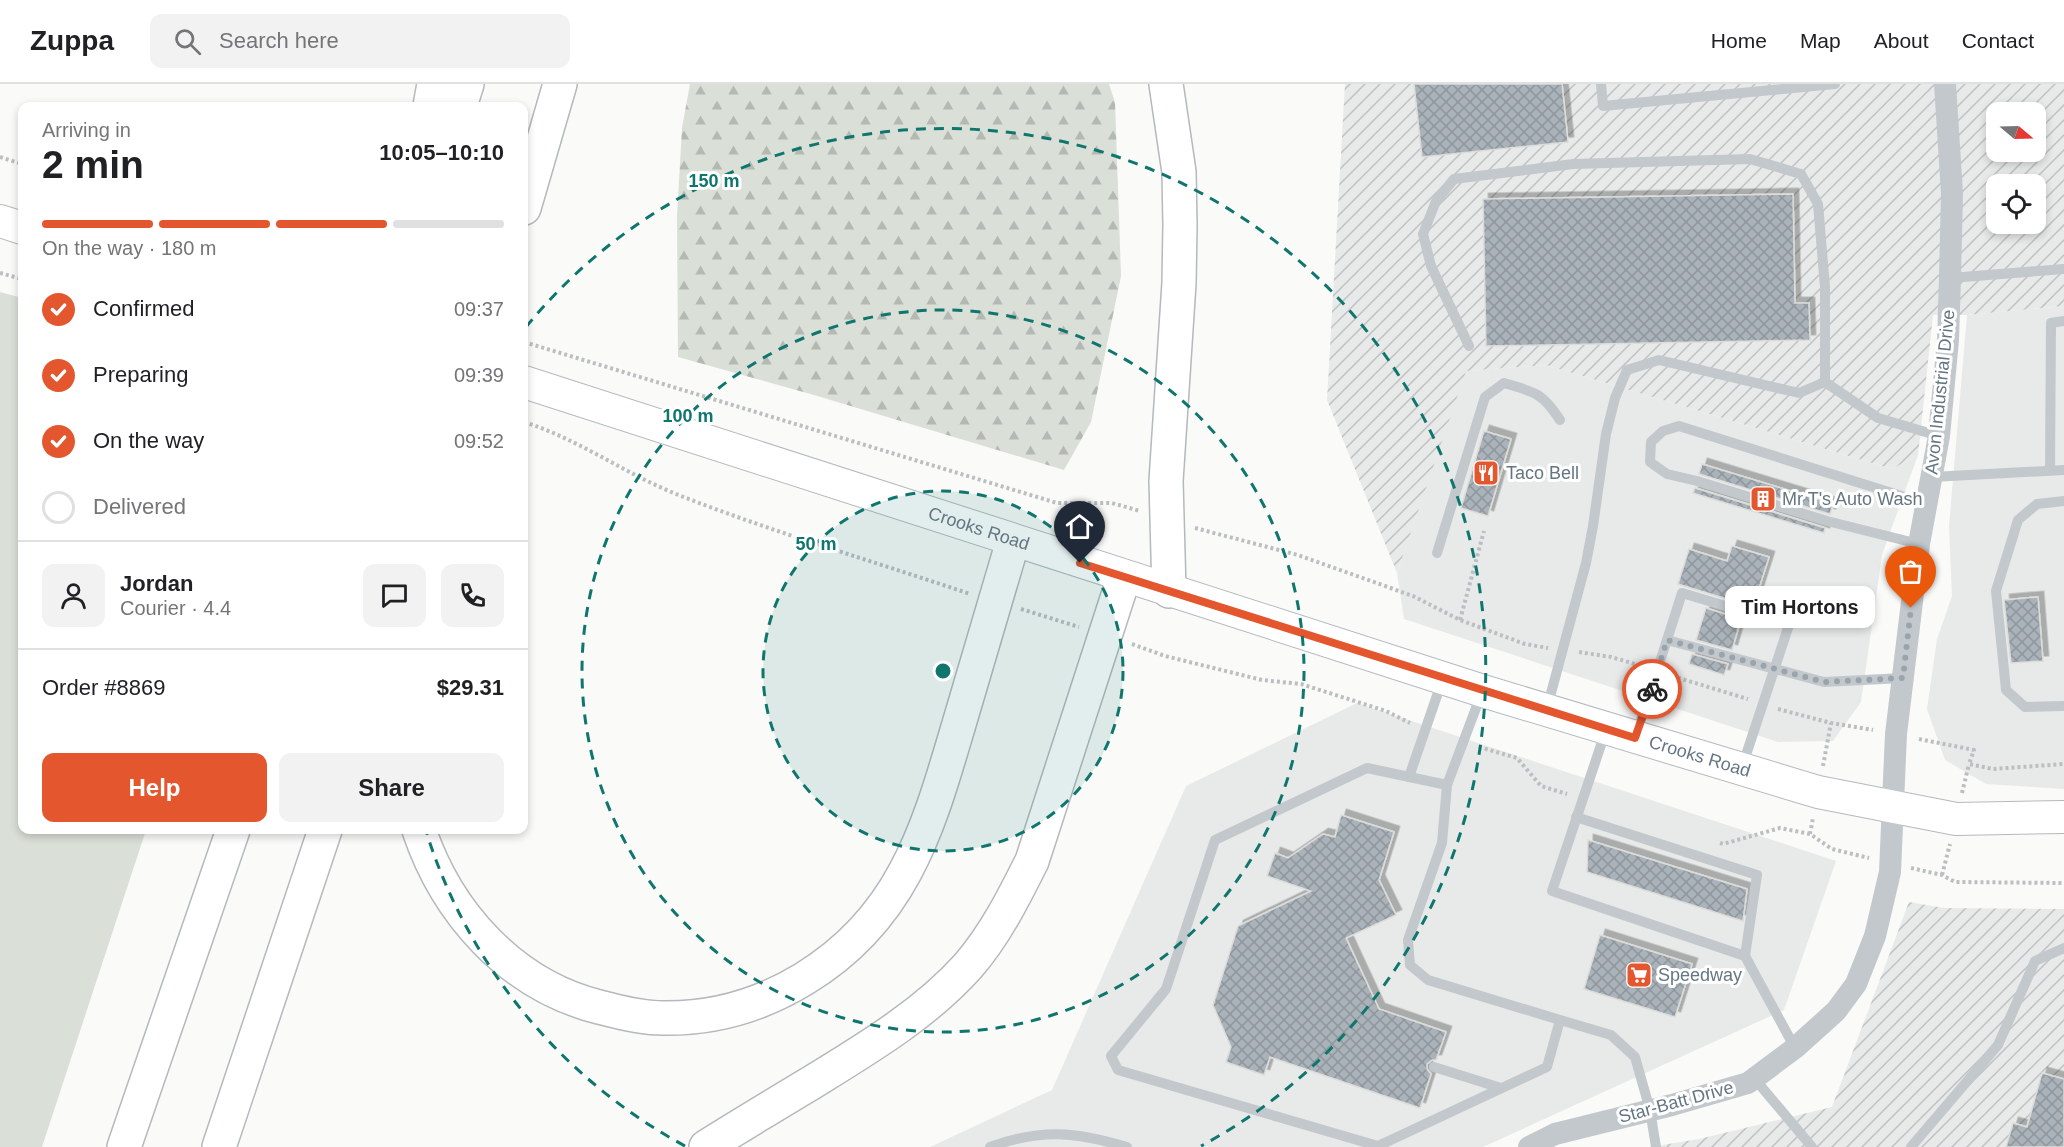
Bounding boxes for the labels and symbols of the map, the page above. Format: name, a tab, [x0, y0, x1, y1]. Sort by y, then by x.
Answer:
north arrow	[1986, 102, 2046, 162]
text: 150 m	[688, 171, 740, 191]
street label: Avon Industrial Drive	[1921, 309, 1959, 475]
text: 100 m	[662, 406, 714, 426]
restaurant icon: Taco Bell	[1471, 458, 1501, 488]
place label: Taco Bell	[1506, 463, 1579, 483]
building icon: Mr T's Auto Wash	[1748, 484, 1778, 514]
place label: Mr T's Auto Wash	[1782, 489, 1922, 509]
pin	[1054, 501, 1105, 563]
street label: Crooks Road	[926, 503, 1032, 554]
text: 50 m	[795, 534, 837, 554]
pin	[1885, 546, 1936, 608]
callout: Tim Hortons	[1725, 587, 1875, 629]
courier	[1622, 659, 1682, 719]
centre of rings	[933, 661, 953, 681]
street label: Crooks Road	[1647, 732, 1753, 781]
supermarket icon: Speedway	[1624, 960, 1654, 990]
place label: Speedway	[1658, 965, 1742, 985]
street label: Star-Batt Drive	[1616, 1077, 1736, 1127]

